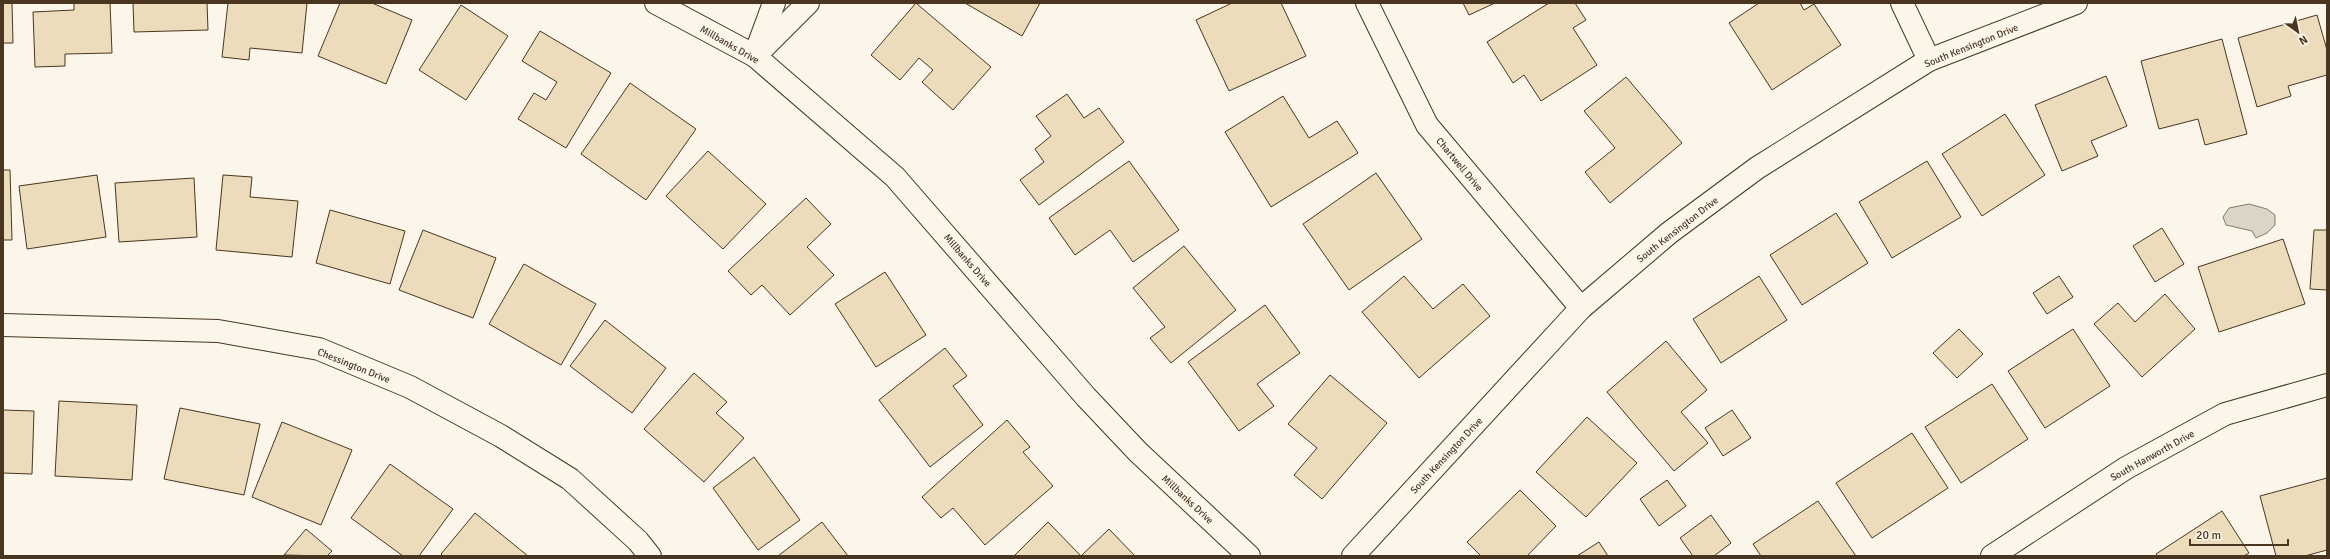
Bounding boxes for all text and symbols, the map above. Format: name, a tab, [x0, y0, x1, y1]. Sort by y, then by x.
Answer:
north arrow	[2278, 12, 2318, 52]
street label: South Kensington Drive	[1923, 22, 2020, 70]
street label: Millbanks Drive	[698, 23, 761, 67]
text: N	[2296, 32, 2310, 48]
street label: Chartwell Drive	[1433, 135, 1485, 194]
street label: South Kensington Drive	[1634, 194, 1721, 265]
street label: Millbanks Drive	[941, 232, 994, 290]
street label: Chessington Drive	[316, 346, 392, 386]
street label: South Kensington Drive	[1408, 415, 1485, 496]
street label: South Hanworth Drive	[2108, 428, 2197, 484]
street label: Millbanks Drive	[1159, 473, 1216, 527]
scale bar	[2190, 521, 2288, 547]
text: 20 m	[2196, 528, 2221, 543]

